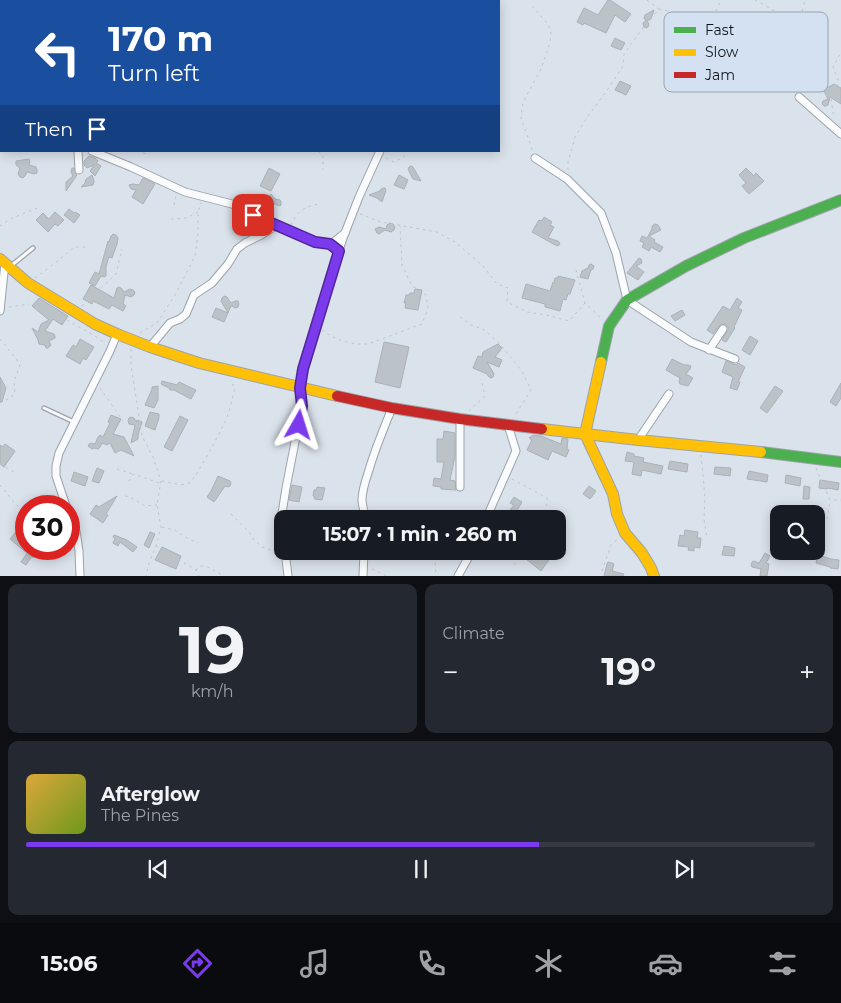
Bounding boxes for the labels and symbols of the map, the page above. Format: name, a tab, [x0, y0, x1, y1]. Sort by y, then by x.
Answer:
legend	[664, 12, 828, 92]
text: Fast	[705, 21, 735, 39]
text: Slow	[705, 43, 739, 61]
text: Jam	[704, 66, 735, 84]
pin	[232, 194, 274, 236]
position arrow	[272, 398, 324, 450]
speed limit sign: 30	[15, 495, 80, 560]

